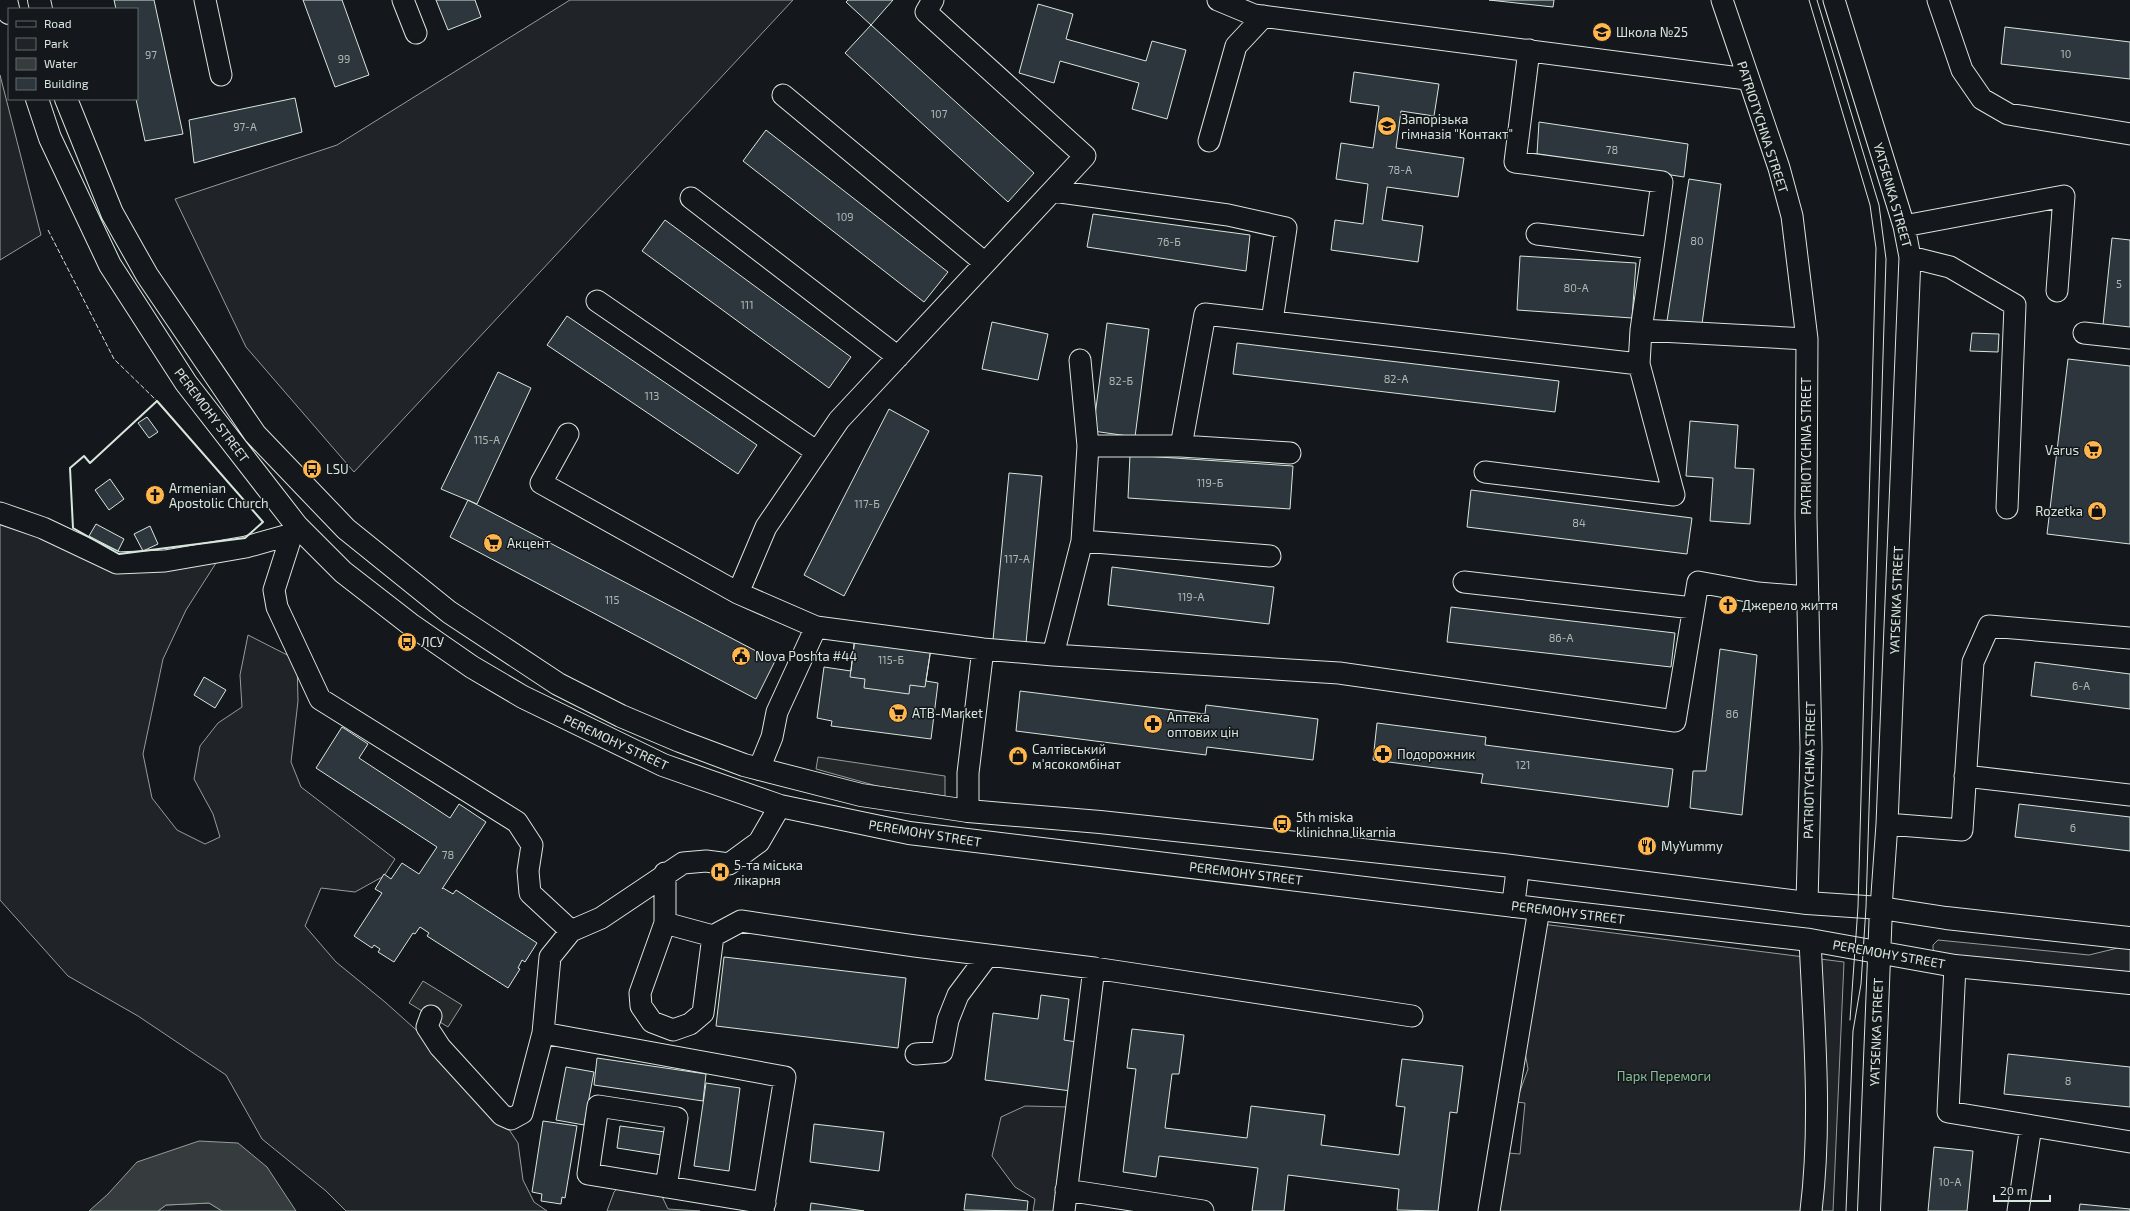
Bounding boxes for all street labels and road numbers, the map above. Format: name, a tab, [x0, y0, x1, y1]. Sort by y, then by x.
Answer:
street label: PATRIOTYCHNA STREET	[1734, 59, 1792, 195]
street label: YATSENKA STREET	[1870, 141, 1916, 250]
street label: PEREMOHY STREET	[171, 365, 253, 466]
street label: PATRIOTYCHNA STREET	[1798, 377, 1814, 515]
street label: YATSENKA STREET	[1886, 545, 1906, 655]
street label: PATRIOTYCHNA STREET	[1800, 701, 1818, 839]
street label: PEREMOHY STREET	[561, 711, 671, 774]
street label: PEREMOHY STREET	[867, 816, 983, 850]
street label: PEREMOHY STREET	[1188, 858, 1304, 888]
street label: PEREMOHY STREET	[1510, 897, 1626, 927]
street label: PEREMOHY STREET	[1831, 936, 1947, 972]
street label: YATSENKA STREET	[1866, 977, 1886, 1087]

